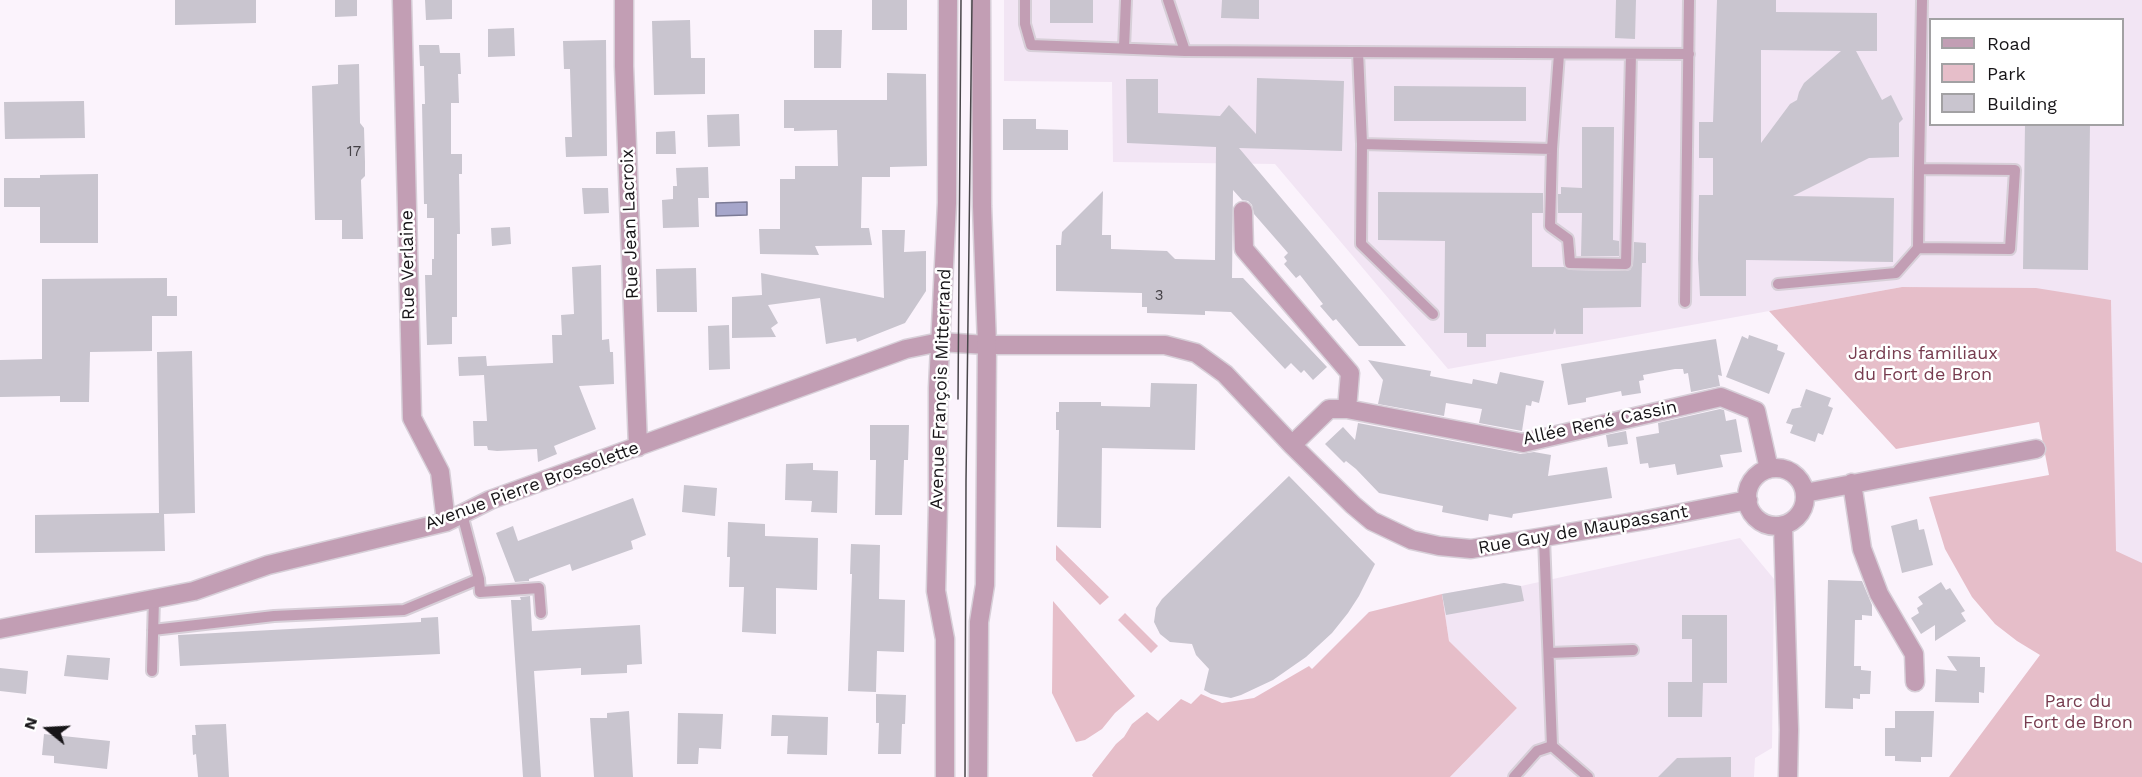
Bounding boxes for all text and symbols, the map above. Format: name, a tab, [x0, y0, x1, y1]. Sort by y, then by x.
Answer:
legend	[1929, 18, 2124, 126]
text: Road	[1987, 33, 2031, 54]
text: Park	[1987, 63, 2026, 84]
text: Building	[1987, 93, 2057, 114]
house number: 17	[347, 143, 361, 161]
street label: Rue Jean Lacroix	[617, 148, 643, 300]
street label: Rue Verlaine	[396, 210, 420, 320]
street label: Avenue François Mitterrand	[926, 268, 956, 510]
house number: 3	[1155, 287, 1163, 305]
park label: Jardins familiaux du Fort de Bron	[1848, 343, 1998, 386]
street label: Allée René Cassin	[1521, 396, 1679, 450]
street label: Avenue Pierre Brossolette	[422, 437, 642, 535]
street label: Rue Guy de Maupassant	[1476, 501, 1690, 559]
park label: Parc du Fort de Bron	[2023, 691, 2133, 734]
north arrow	[18, 699, 78, 759]
text: N	[20, 715, 41, 732]

